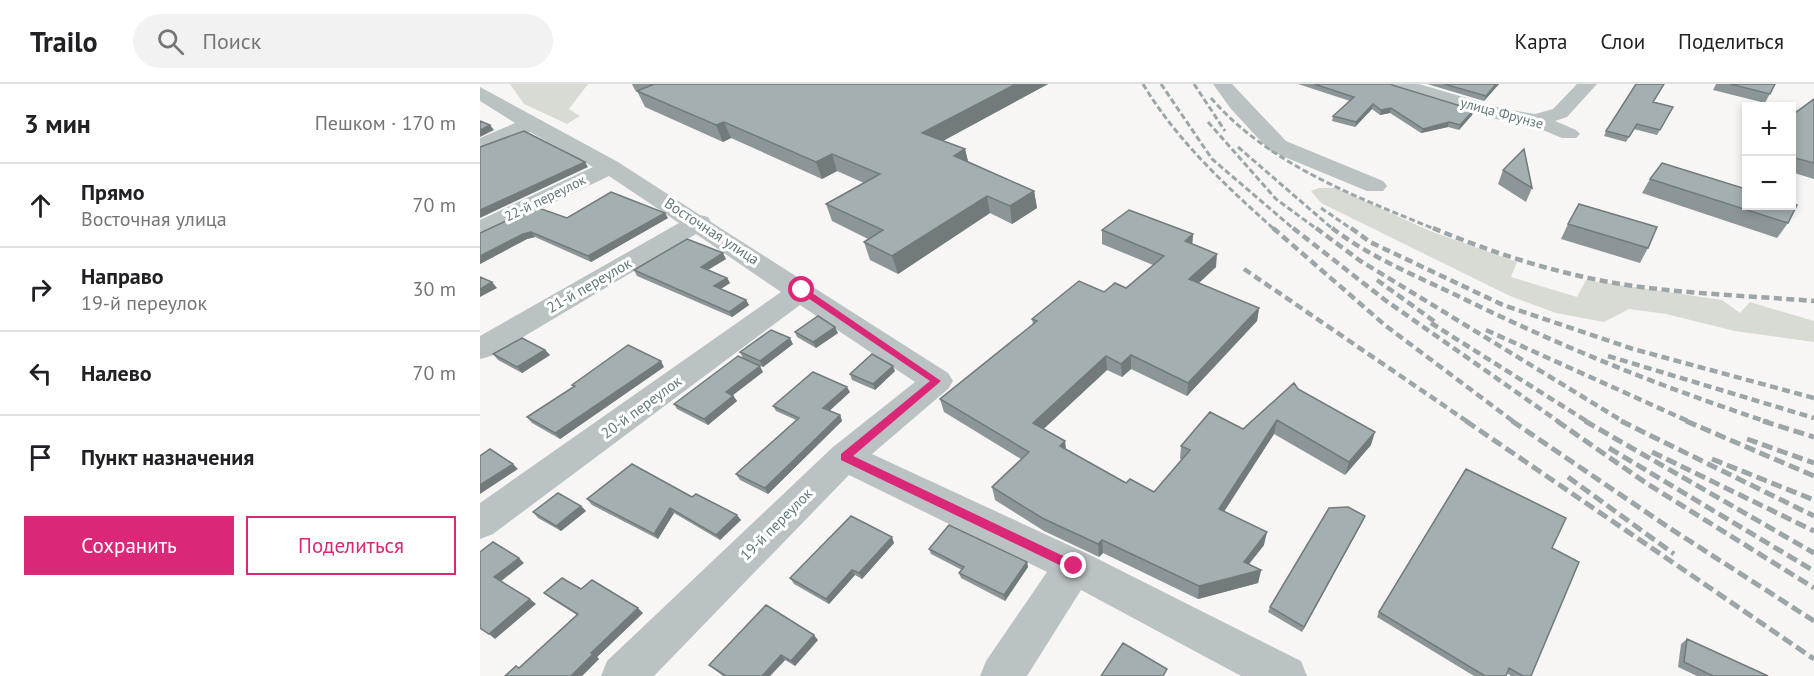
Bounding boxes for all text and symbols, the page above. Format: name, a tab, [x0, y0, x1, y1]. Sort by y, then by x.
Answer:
search box	[133, 14, 553, 68]
text: Trailo	[30, 23, 97, 60]
icon: search	[154, 25, 187, 58]
text: Поиск	[202, 27, 261, 55]
text: Карта	[1514, 28, 1567, 55]
text: Слои	[1600, 28, 1645, 55]
text: Поделиться	[1678, 28, 1784, 55]
street label: улица Фрунзе	[1459, 93, 1545, 133]
map controls	[1742, 102, 1796, 210]
button: +	[1742, 102, 1796, 156]
text: 3 мин	[24, 107, 91, 140]
text: Пешком · 170 m	[315, 110, 456, 136]
button: −	[1742, 156, 1796, 210]
street label: 22-й переулок	[501, 170, 589, 225]
text: Прямо	[81, 178, 144, 206]
icon: ahead	[24, 189, 57, 222]
text: 70 m	[413, 192, 456, 218]
street label: Восточная улица	[661, 193, 763, 269]
text: Восточная улица	[81, 206, 227, 232]
street label: 21-й переулок	[543, 253, 635, 317]
text: Направо	[81, 262, 164, 290]
icon: right	[24, 273, 57, 306]
text: 30 m	[413, 276, 456, 302]
route start	[788, 276, 814, 302]
text: 19-й переулок	[81, 290, 207, 316]
icon: left	[24, 357, 57, 390]
text: Налево	[81, 359, 152, 387]
text: 70 m	[413, 360, 456, 386]
street label: 20-й переулок	[597, 371, 686, 442]
icon: arrive	[24, 441, 57, 474]
text: Пункт назначения	[81, 443, 254, 471]
street label: 19-й переулок	[736, 483, 817, 564]
button: Сохранить	[24, 516, 234, 575]
button: Поделиться	[246, 516, 456, 575]
route end	[1060, 552, 1086, 578]

